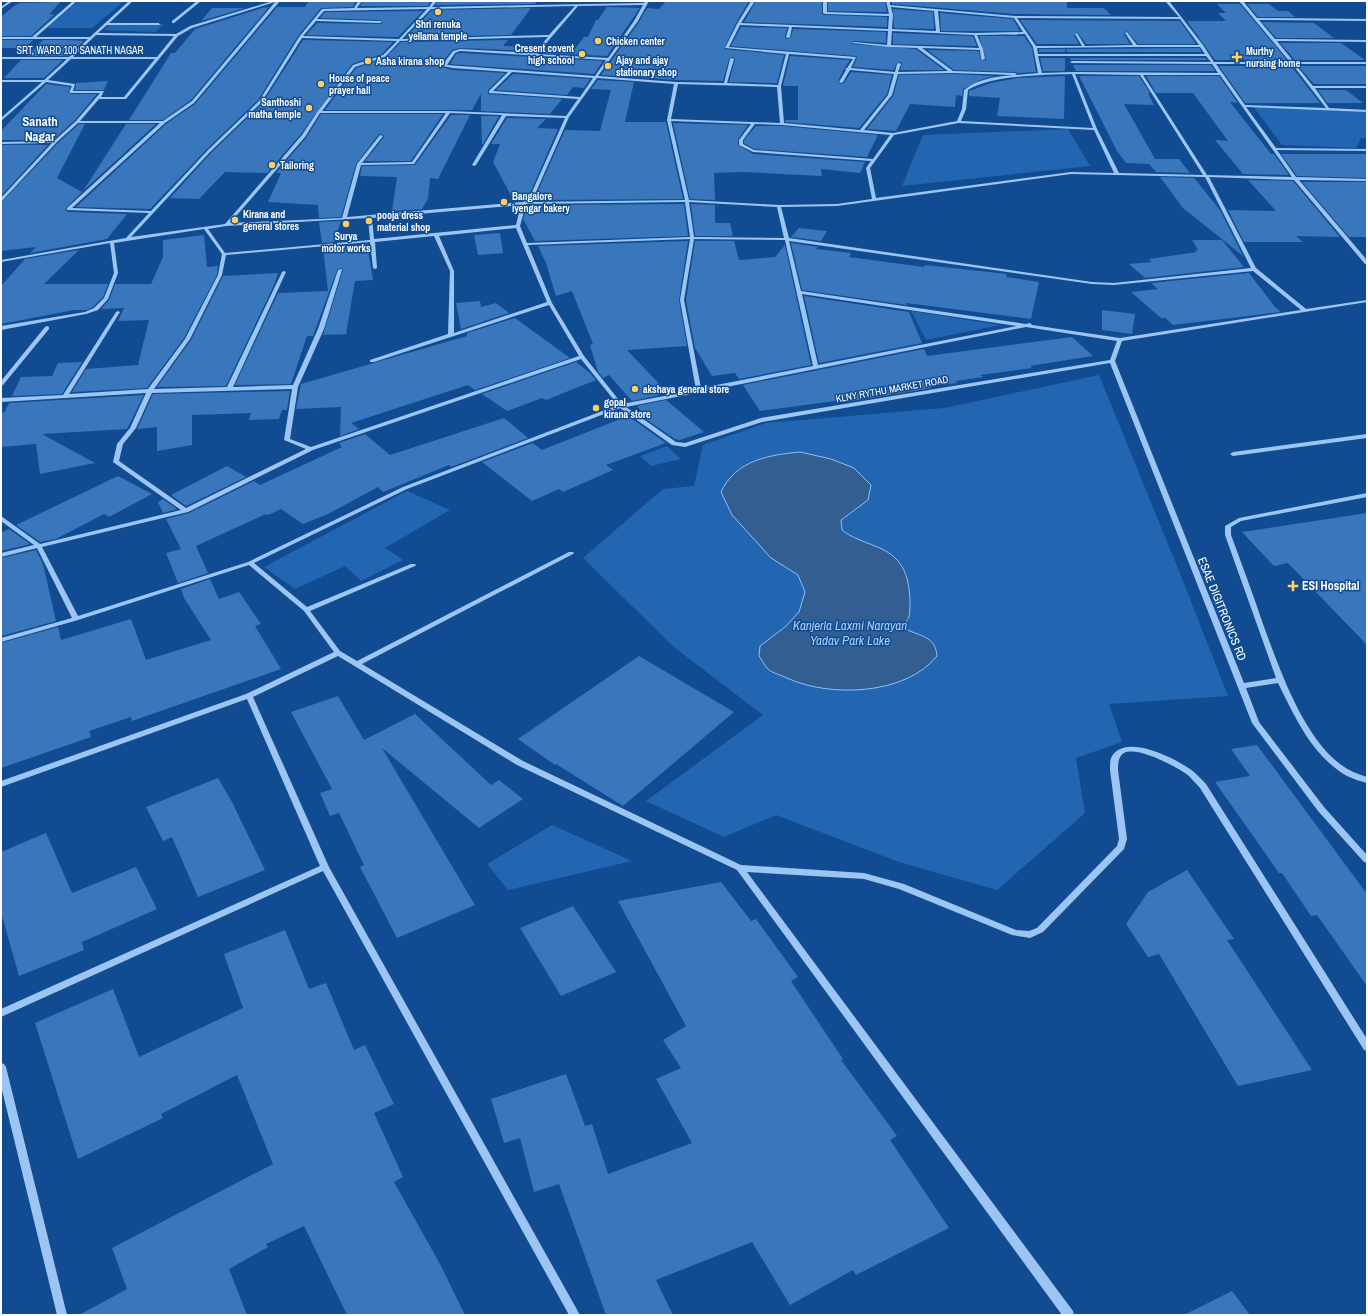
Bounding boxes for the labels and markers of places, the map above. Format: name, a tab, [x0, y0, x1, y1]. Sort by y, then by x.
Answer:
marker: Shri renuka yellama temple	[433, 7, 443, 17]
place label: Shri renuka yellama temple	[409, 18, 468, 43]
place label: Chicken center	[606, 35, 666, 48]
marker: Chicken center	[593, 36, 603, 46]
place label: Cresent covent high school	[515, 42, 574, 67]
place label: Murthy nursing home	[1246, 45, 1301, 70]
marker: Cresent covent high school	[577, 49, 587, 59]
marker: Murthy nursing home	[1231, 51, 1243, 63]
place label: Ajay and ajay stationary shop	[616, 54, 677, 79]
place label: Asha kirana shop	[376, 55, 444, 68]
marker: Asha kirana shop	[363, 56, 373, 66]
marker: Ajay and ajay stationary shop	[603, 61, 613, 71]
place label: House of peace prayer hall	[329, 72, 390, 97]
marker: House of peace prayer hall	[316, 79, 326, 89]
place label: Santhoshi matha temple	[248, 96, 301, 121]
marker: Santhoshi matha temple	[304, 103, 314, 113]
place label: Tailoring	[280, 159, 314, 172]
marker: Tailoring	[267, 160, 277, 170]
place label: Bangalore iyengar bakery	[512, 190, 570, 215]
marker: Bangalore iyengar bakery	[499, 197, 509, 207]
place label: Kirana and general stores	[243, 208, 299, 233]
place label: pooja dress material shop	[377, 209, 430, 234]
marker: Kirana and general stores	[230, 215, 240, 225]
marker: pooja dress material shop	[364, 216, 374, 226]
marker: Surya motor works	[341, 219, 351, 229]
place label: Surya motor works	[321, 230, 371, 255]
place label: akshaya general store	[643, 383, 730, 396]
marker: akshaya general store	[630, 384, 640, 394]
place label: gopal kirana store	[604, 396, 651, 421]
marker: gopal kirana store	[591, 403, 601, 413]
place label: ESI Hospital	[1302, 578, 1360, 594]
marker: ESI Hospital	[1287, 580, 1299, 592]

